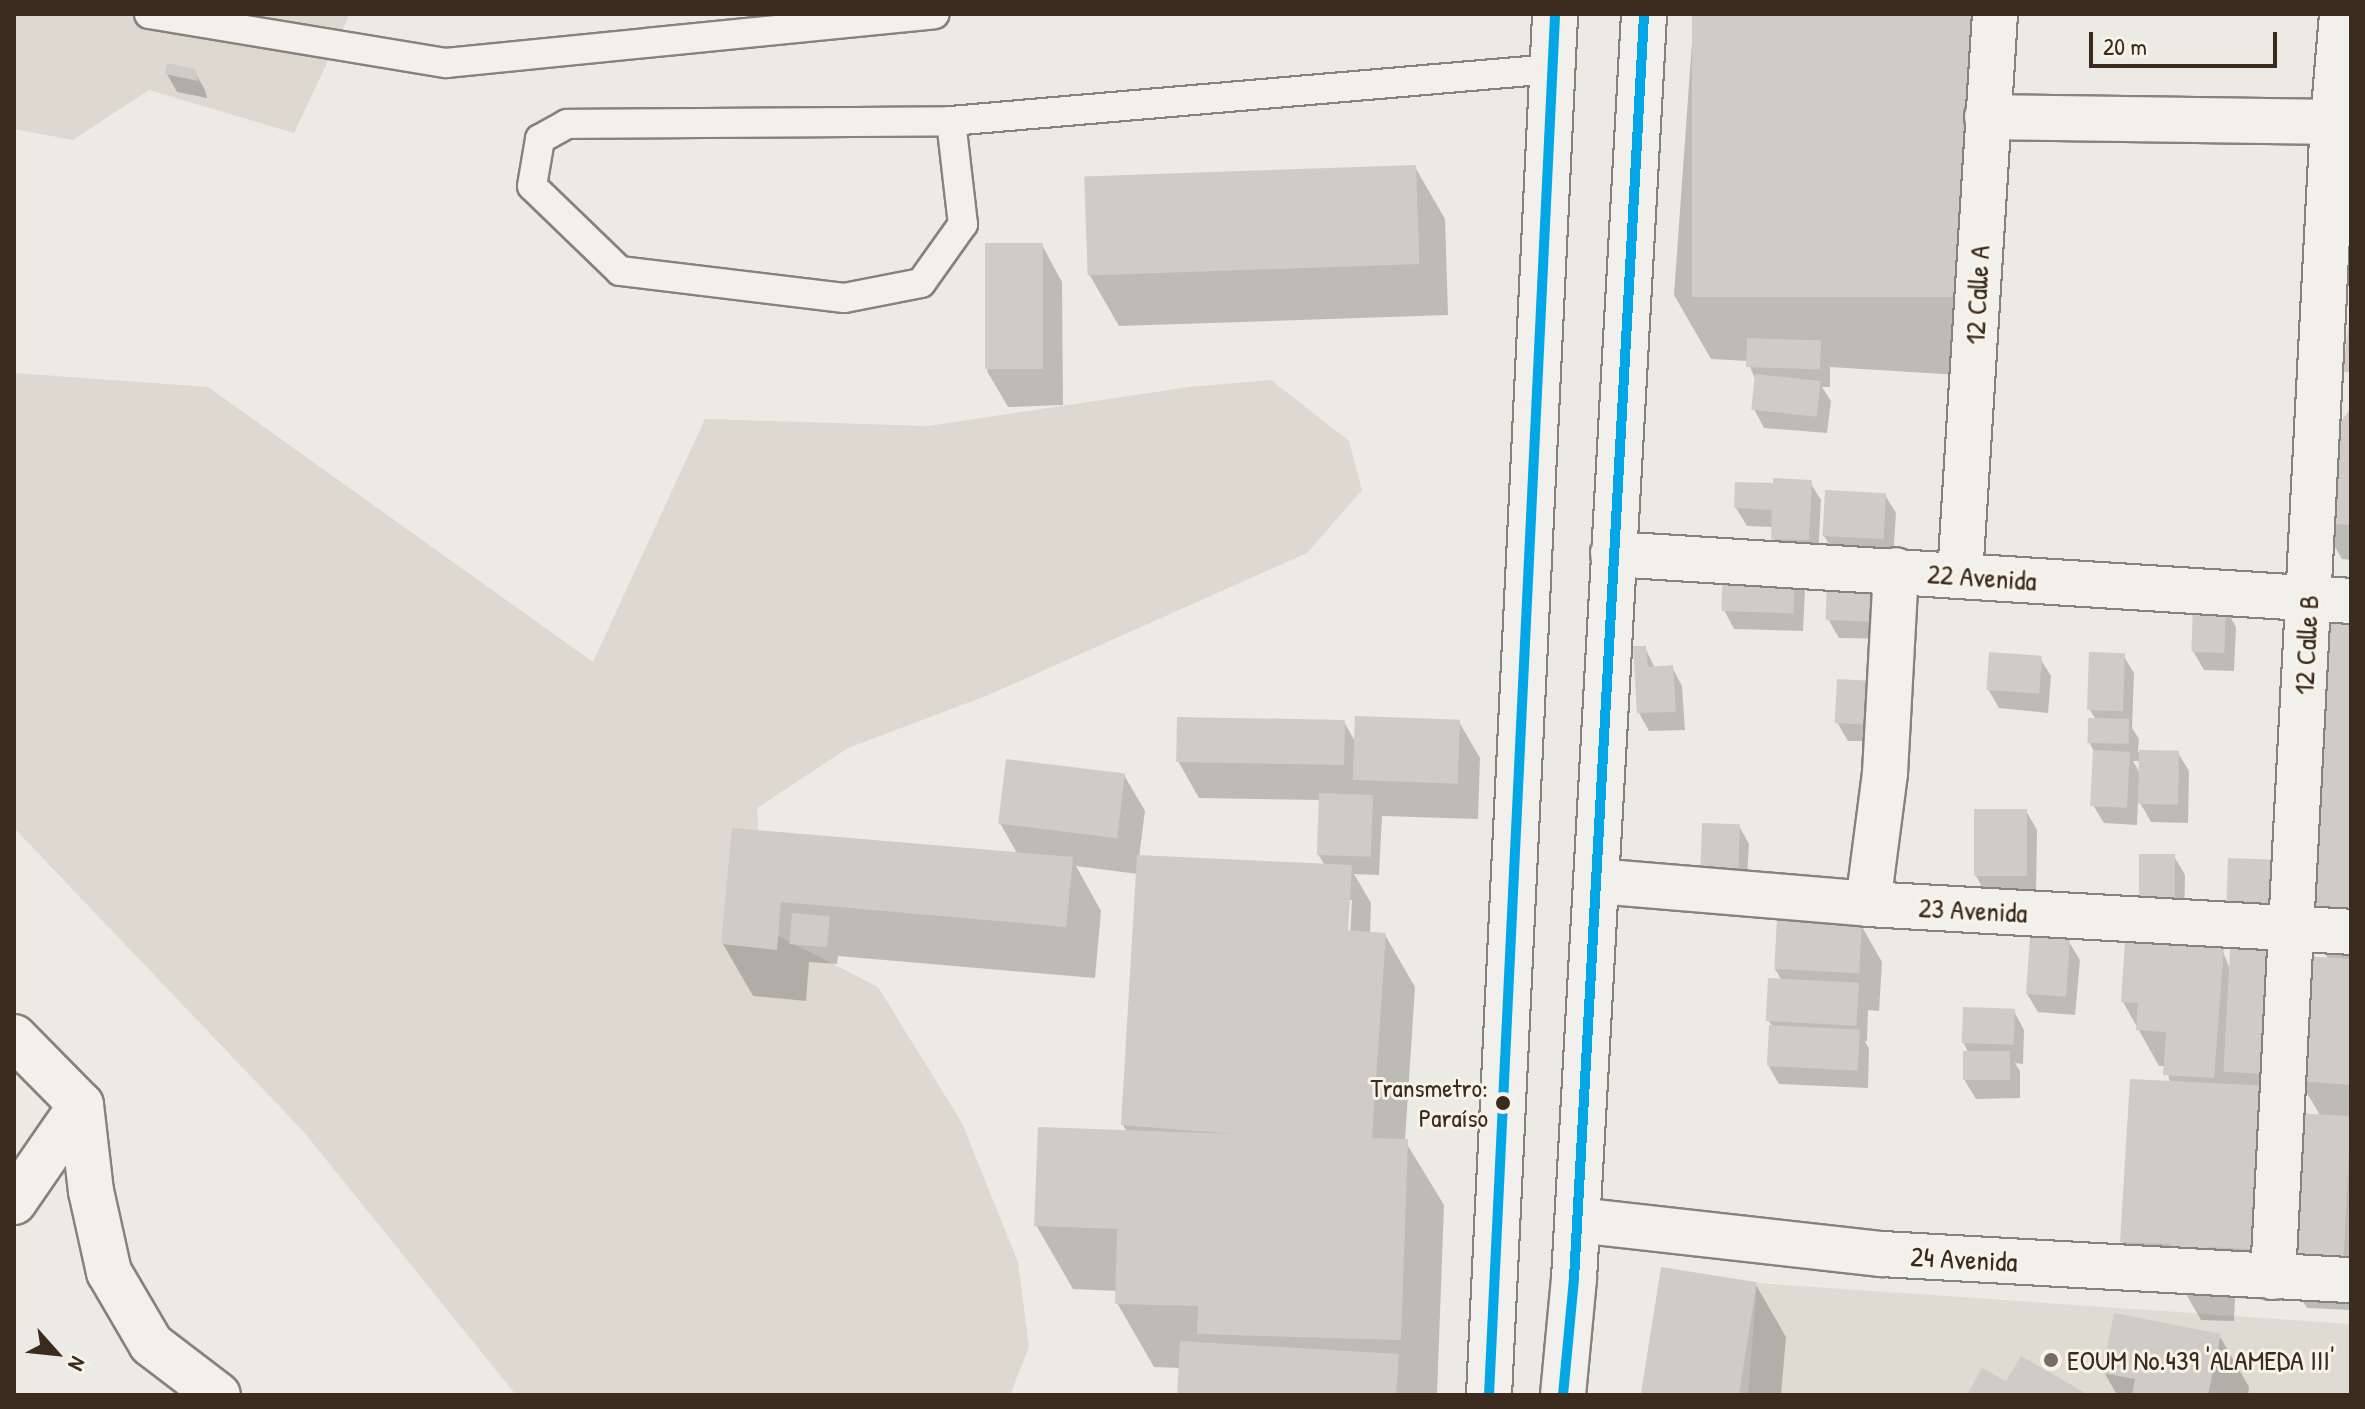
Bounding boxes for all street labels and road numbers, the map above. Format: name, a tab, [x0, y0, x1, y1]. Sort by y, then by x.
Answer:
street label: 12 Calle A	[1958, 245, 1996, 345]
street label: 22 Avenida	[1926, 556, 2038, 598]
street label: 12 Calle B	[2287, 594, 2325, 696]
street label: 23 Avenida	[1918, 890, 2028, 930]
street label: 24 Avenida	[1910, 1239, 2018, 1279]

